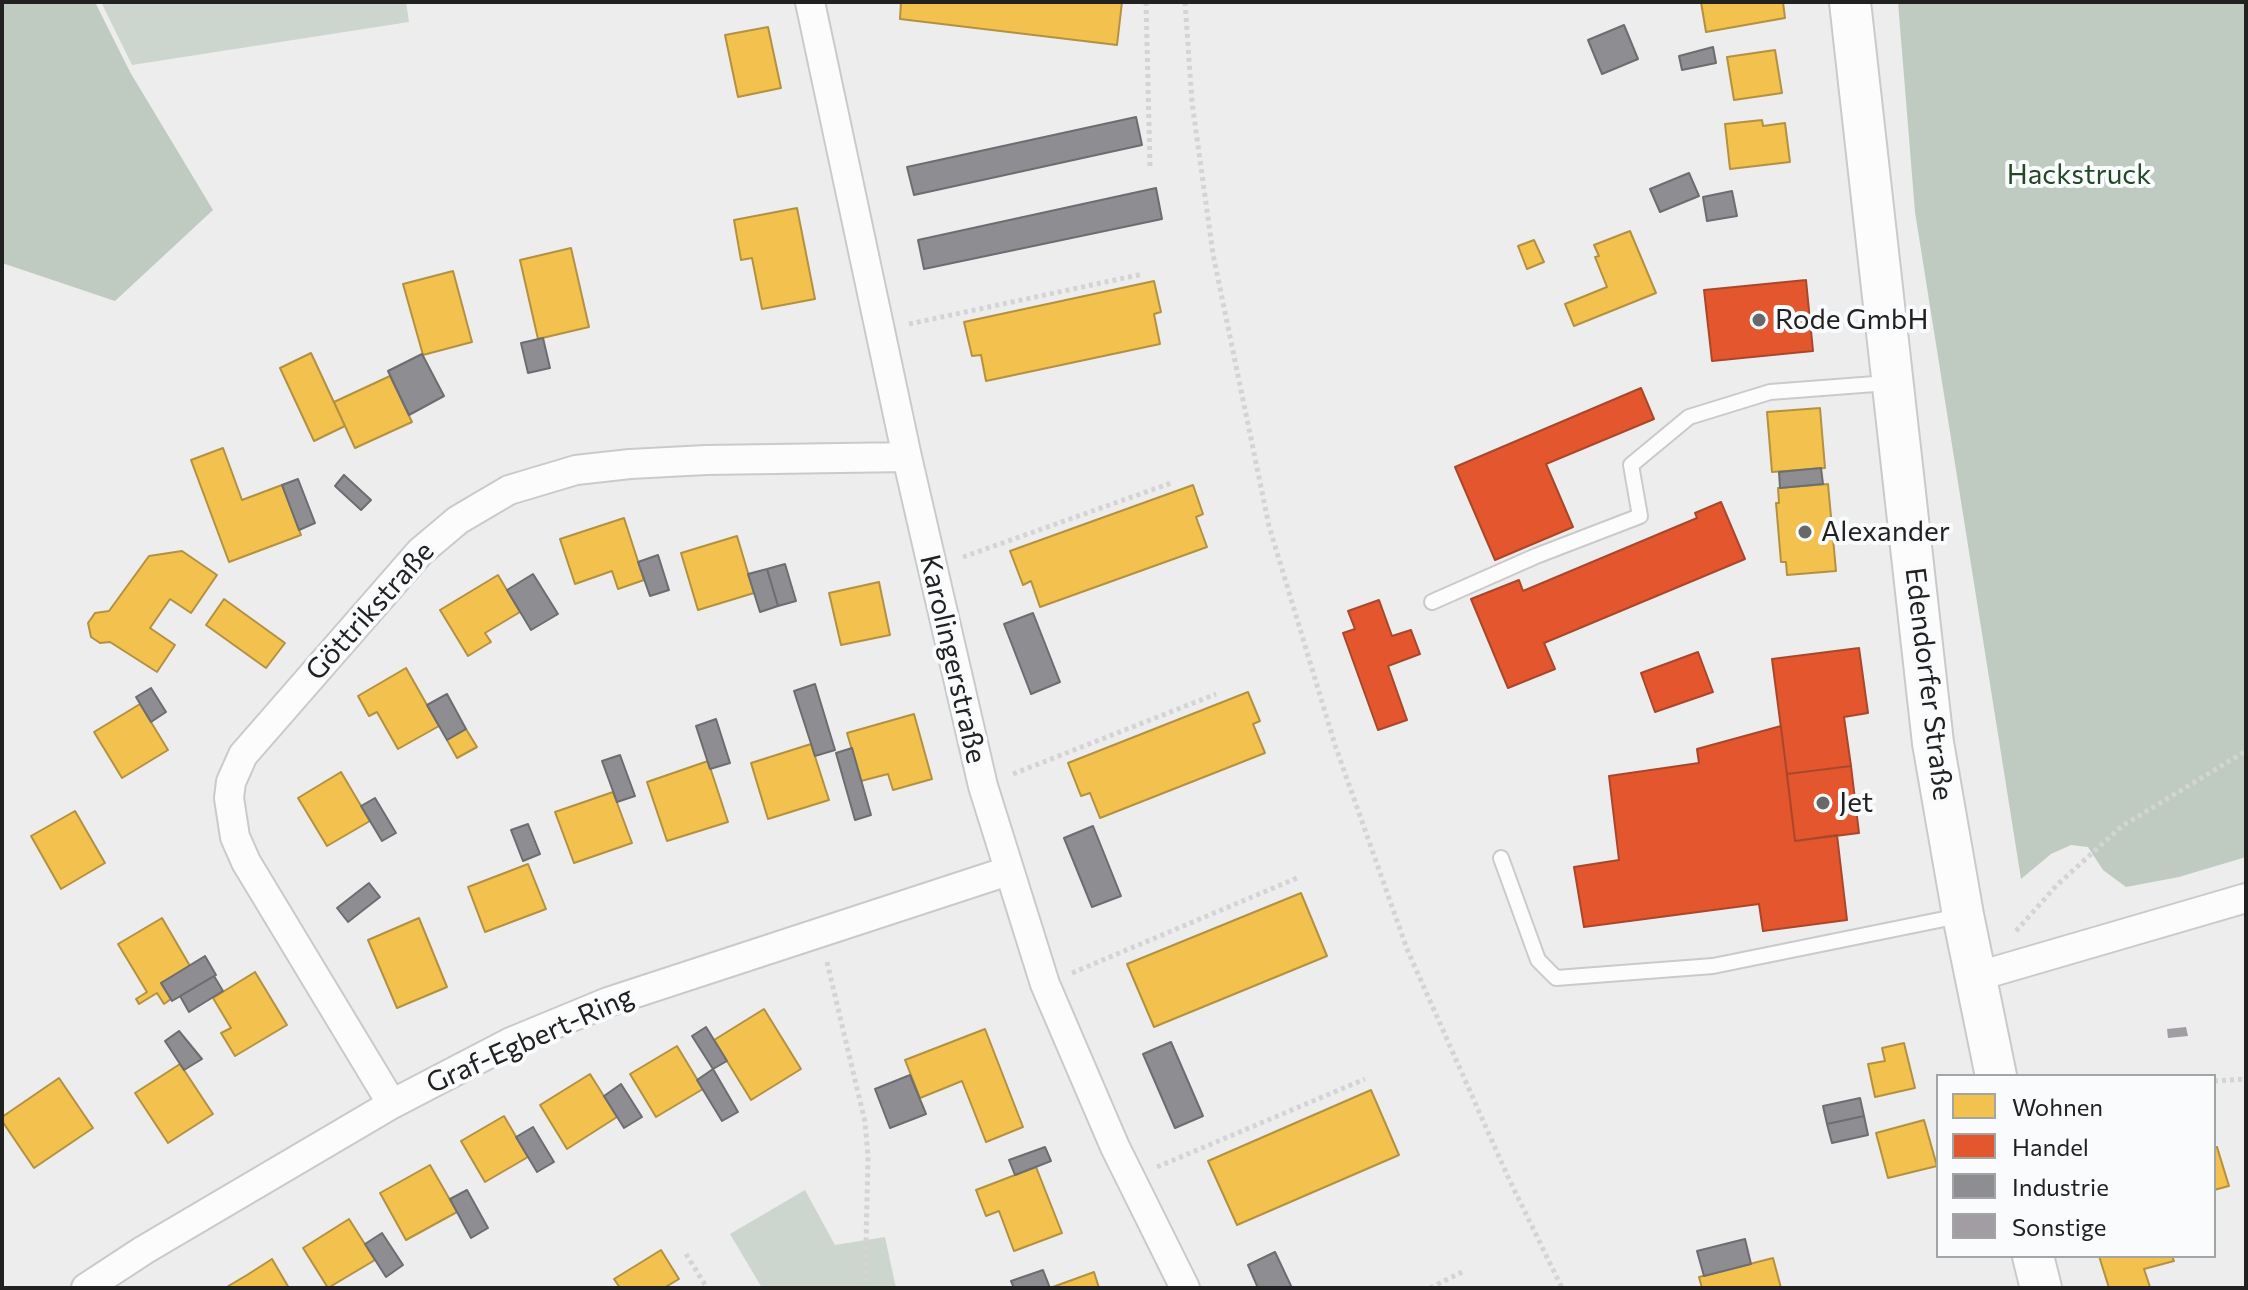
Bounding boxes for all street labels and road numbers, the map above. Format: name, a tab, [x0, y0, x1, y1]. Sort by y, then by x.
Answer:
street label: Göttrikstraße	[299, 535, 441, 687]
street label: Karolingerstraße	[913, 551, 993, 767]
street label: Edendorfer Straße	[1898, 566, 1960, 802]
street label: Graf-Egbert-Ring	[421, 979, 639, 1101]

